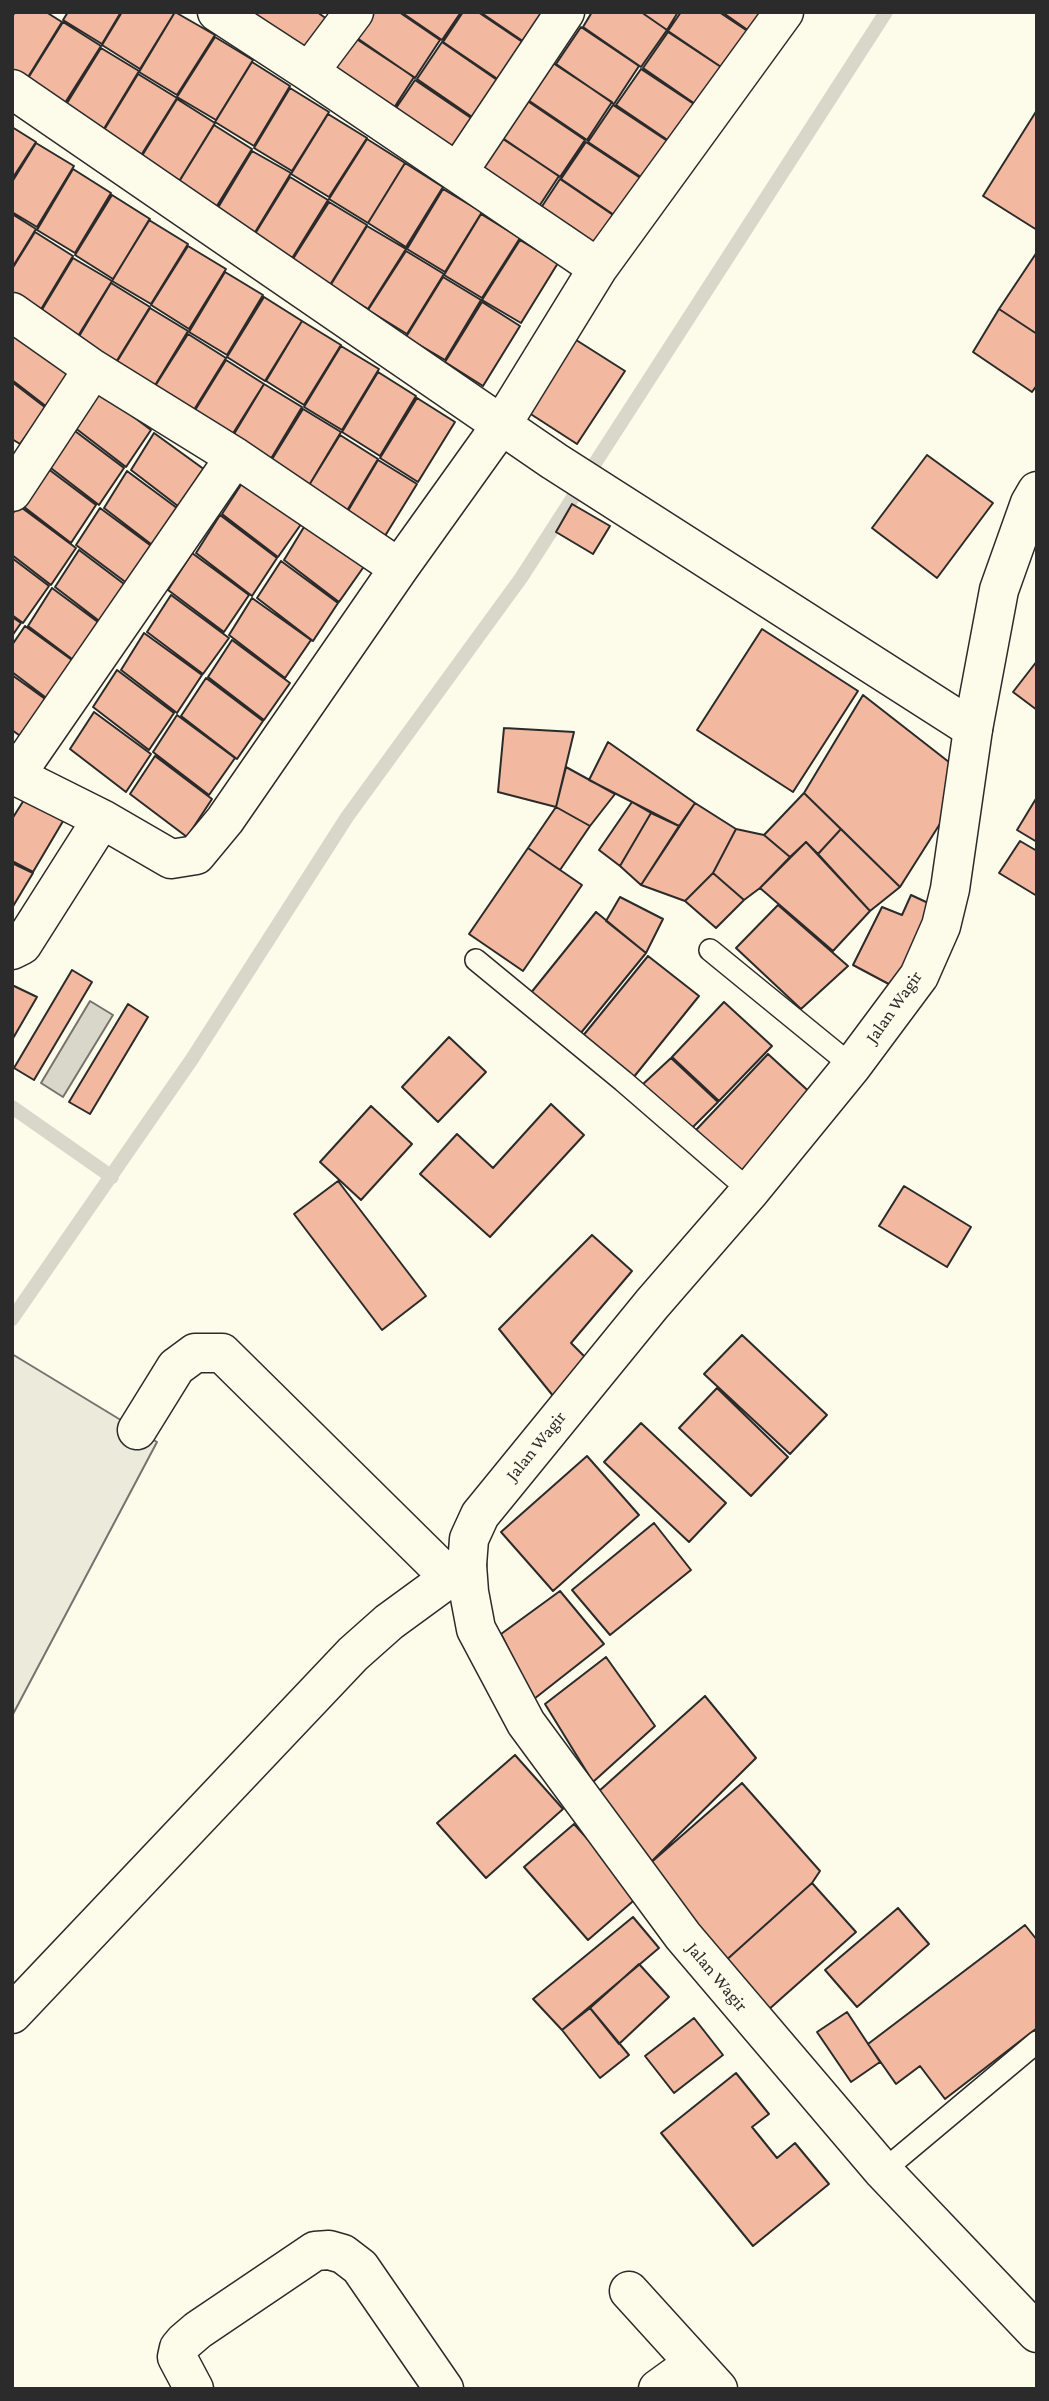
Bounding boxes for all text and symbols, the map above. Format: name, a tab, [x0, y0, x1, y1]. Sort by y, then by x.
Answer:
street label: Jalan Wagir	[861, 967, 927, 1047]
street label: Jalan Wagir	[501, 1407, 571, 1485]
street label: Jalan Wagir	[682, 1938, 752, 2016]

